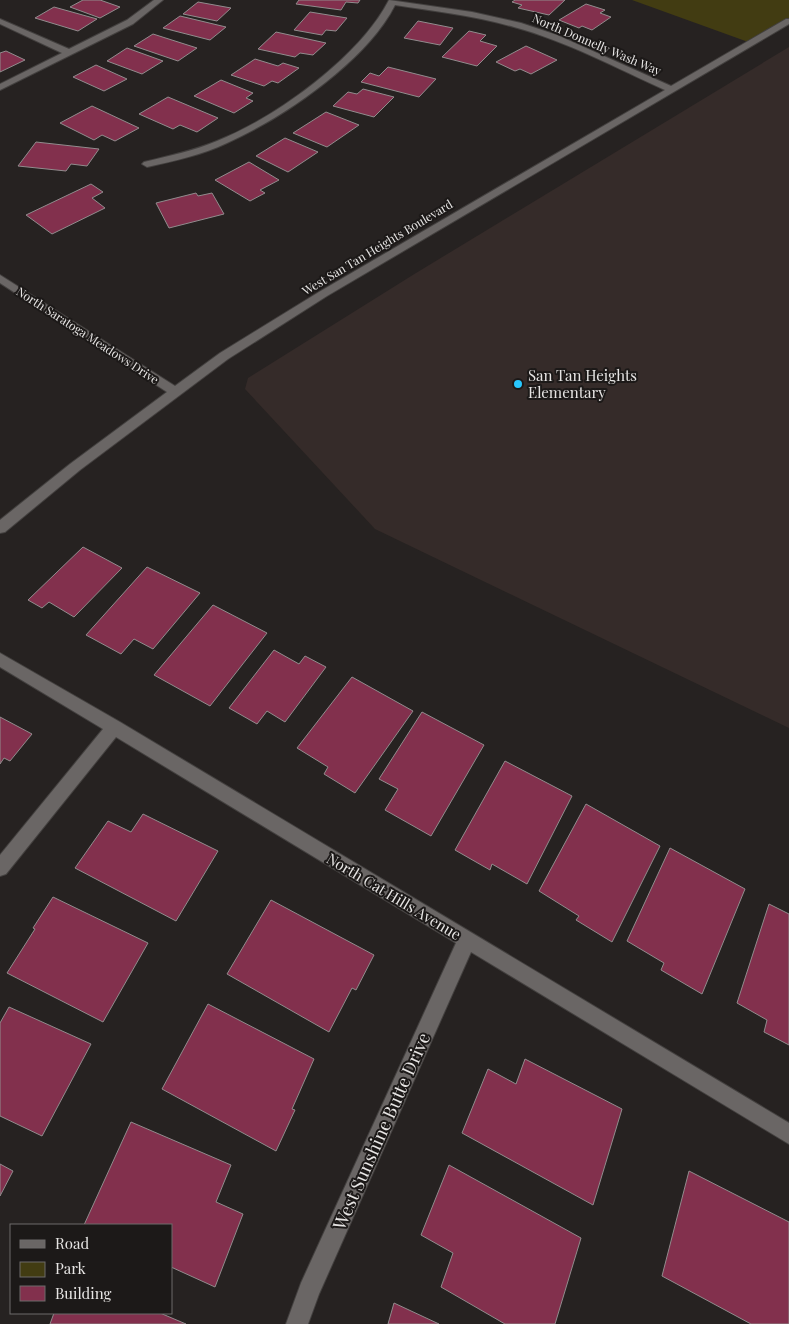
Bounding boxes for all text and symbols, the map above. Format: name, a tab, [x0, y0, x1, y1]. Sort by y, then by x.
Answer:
street label: North Donnelly Wash Way	[530, 10, 664, 78]
street label: West San Tan Heights Boulevard	[298, 196, 455, 299]
street label: North Saratoga Meadows Drive	[14, 283, 162, 387]
place label: San Tan Heights Elementary	[528, 365, 637, 402]
marker: San Tan Heights Elementary	[512, 378, 524, 390]
street label: North Cat Hills Avenue	[323, 848, 465, 944]
street label: West Sunshine Butte Drive	[326, 1029, 435, 1234]
legend	[10, 1224, 172, 1314]
text: Road	[55, 1233, 89, 1253]
text: Park	[55, 1258, 87, 1278]
text: Building	[55, 1283, 112, 1303]

